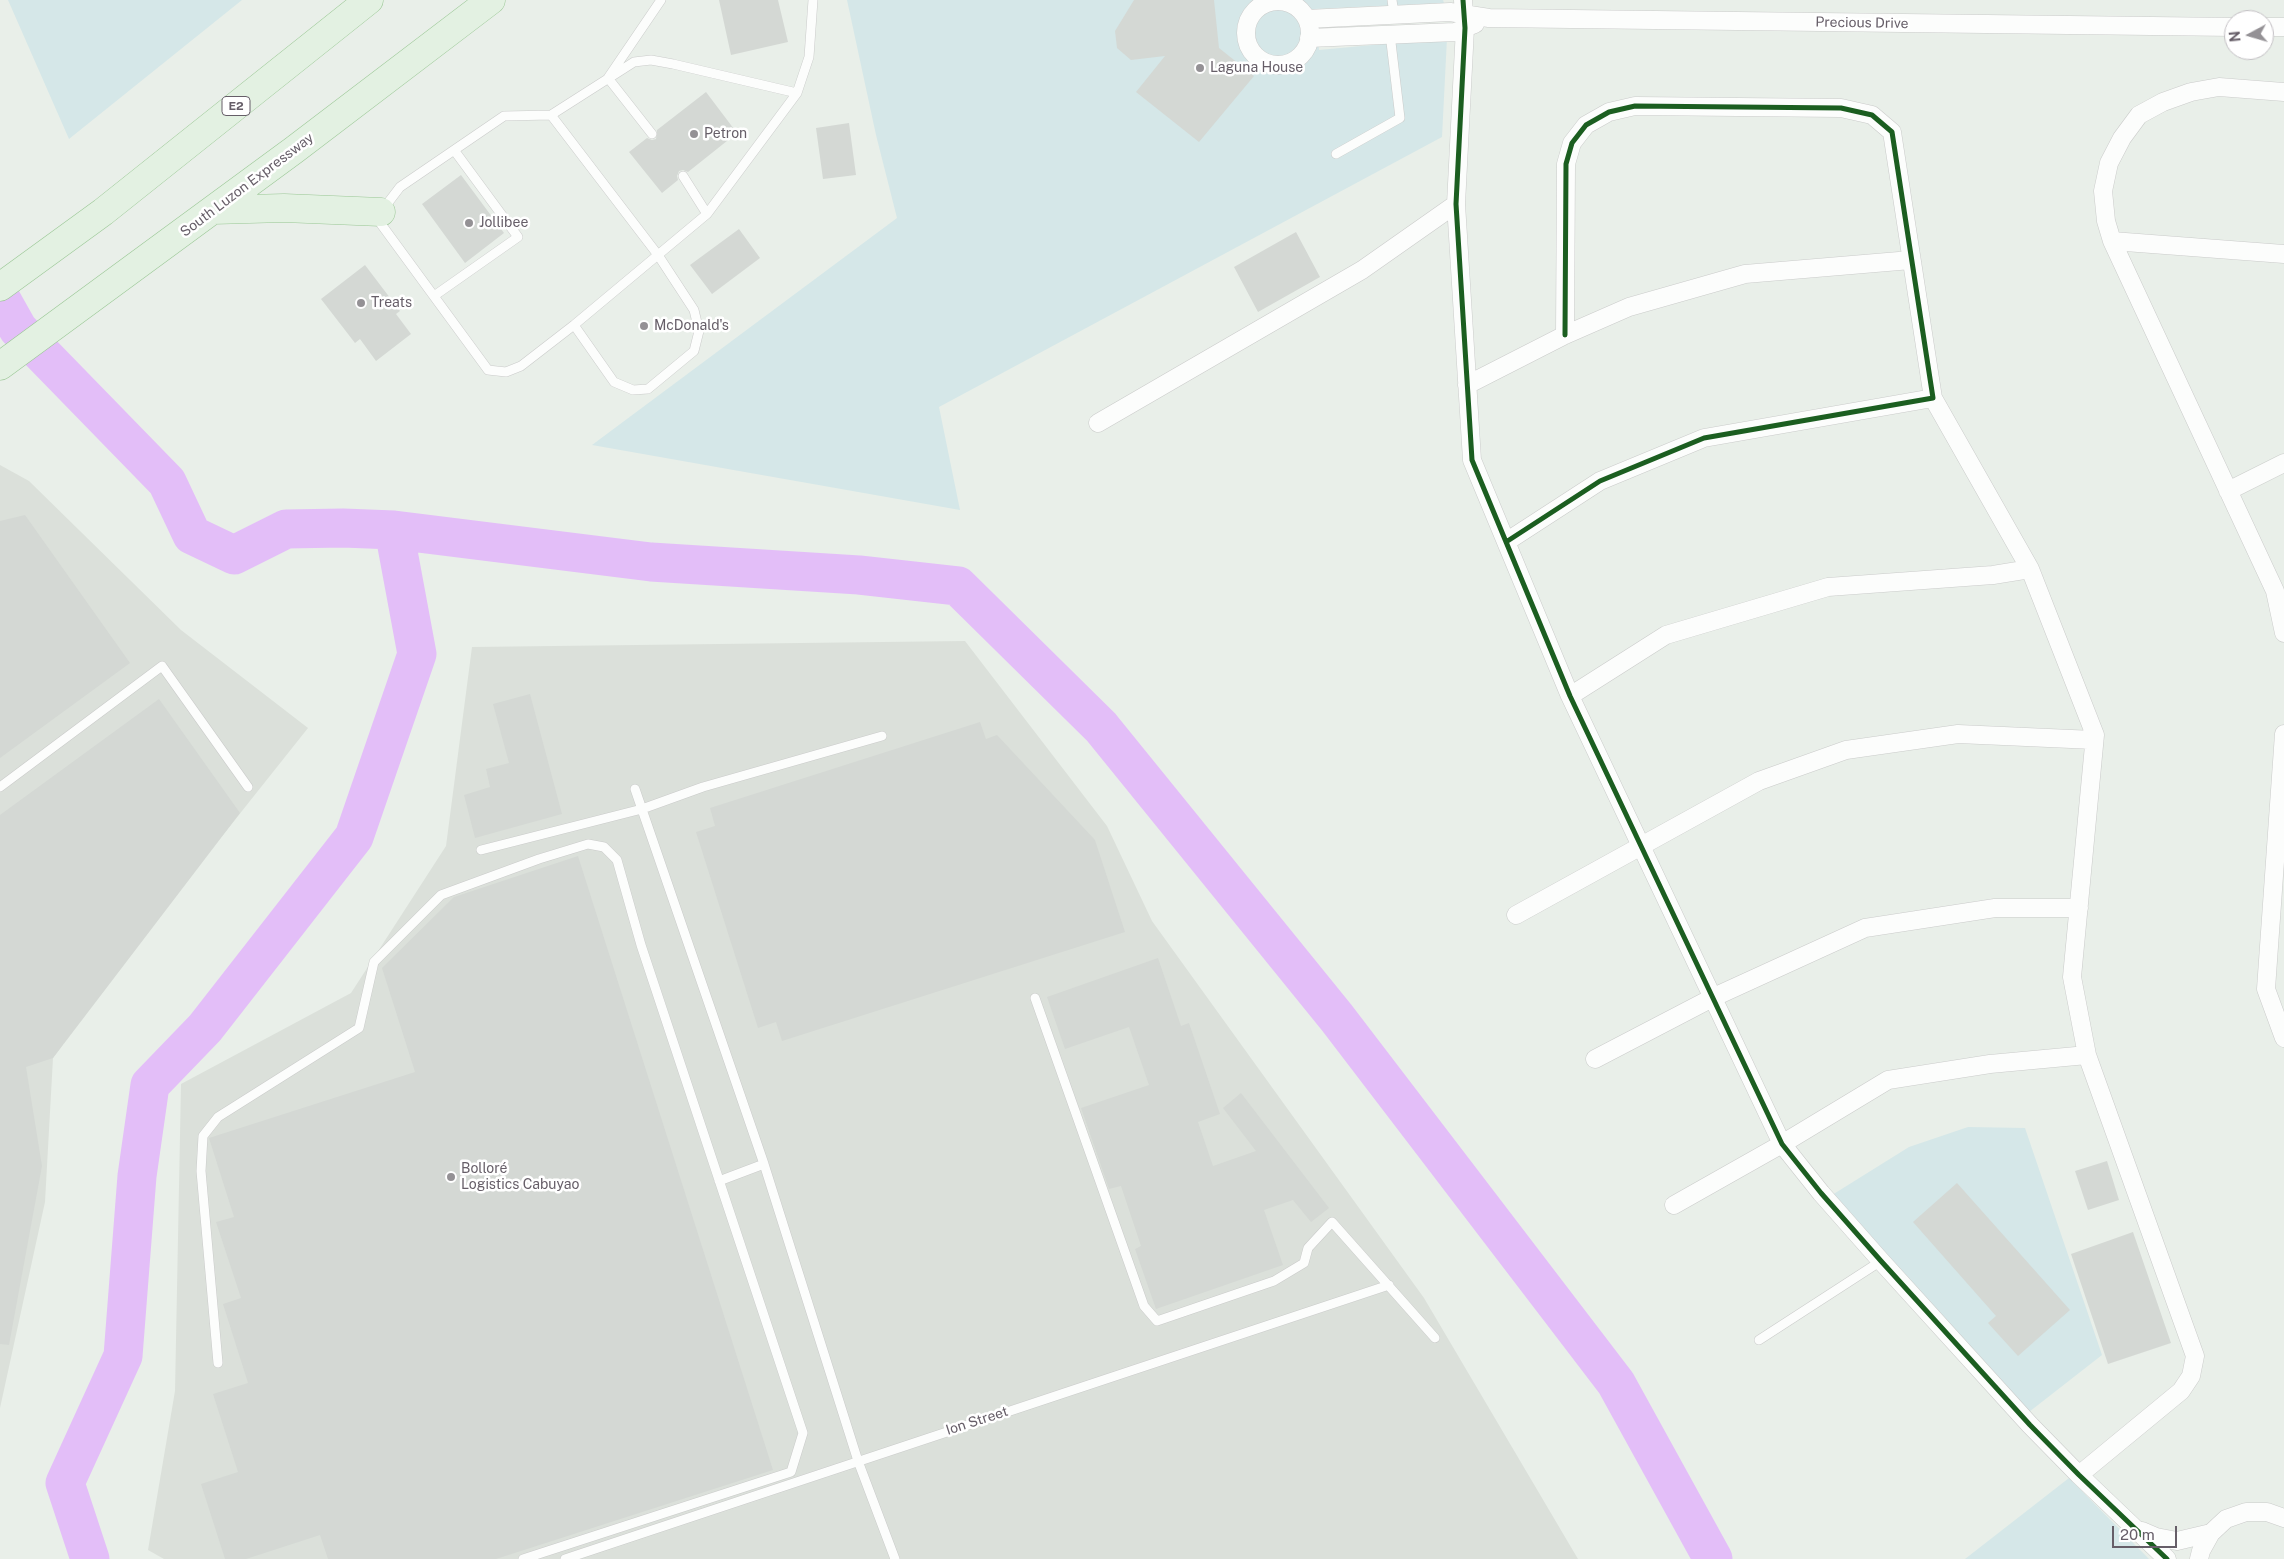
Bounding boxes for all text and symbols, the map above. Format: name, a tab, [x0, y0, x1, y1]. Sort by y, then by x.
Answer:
north arrow	[2224, 10, 2274, 60]
street label: Precious Drive	[1815, 14, 1909, 32]
text: N	[2227, 30, 2244, 43]
place label: Laguna House	[1210, 60, 1303, 76]
marker: Laguna House	[1194, 62, 1206, 74]
road number: E2	[222, 96, 250, 115]
place label: Petron	[704, 126, 747, 142]
marker: Petron	[688, 128, 700, 140]
street label: South Luzon Expressway	[177, 129, 317, 241]
place label: Jollibee	[479, 215, 528, 231]
marker: Jollibee	[463, 217, 475, 229]
place label: Treats	[371, 295, 412, 311]
marker: Treats	[355, 297, 367, 309]
place label: McDonald's	[654, 318, 729, 334]
marker: McDonald's	[638, 320, 650, 332]
place label: Bolloré Logistics Cabuyao	[461, 1161, 579, 1194]
marker: Bolloré Logistics Cabuyao	[445, 1171, 457, 1183]
street label: Ion Street	[944, 1403, 1010, 1439]
scale bar	[2114, 1516, 2179, 1548]
text: 20 m	[2120, 1526, 2155, 1543]

